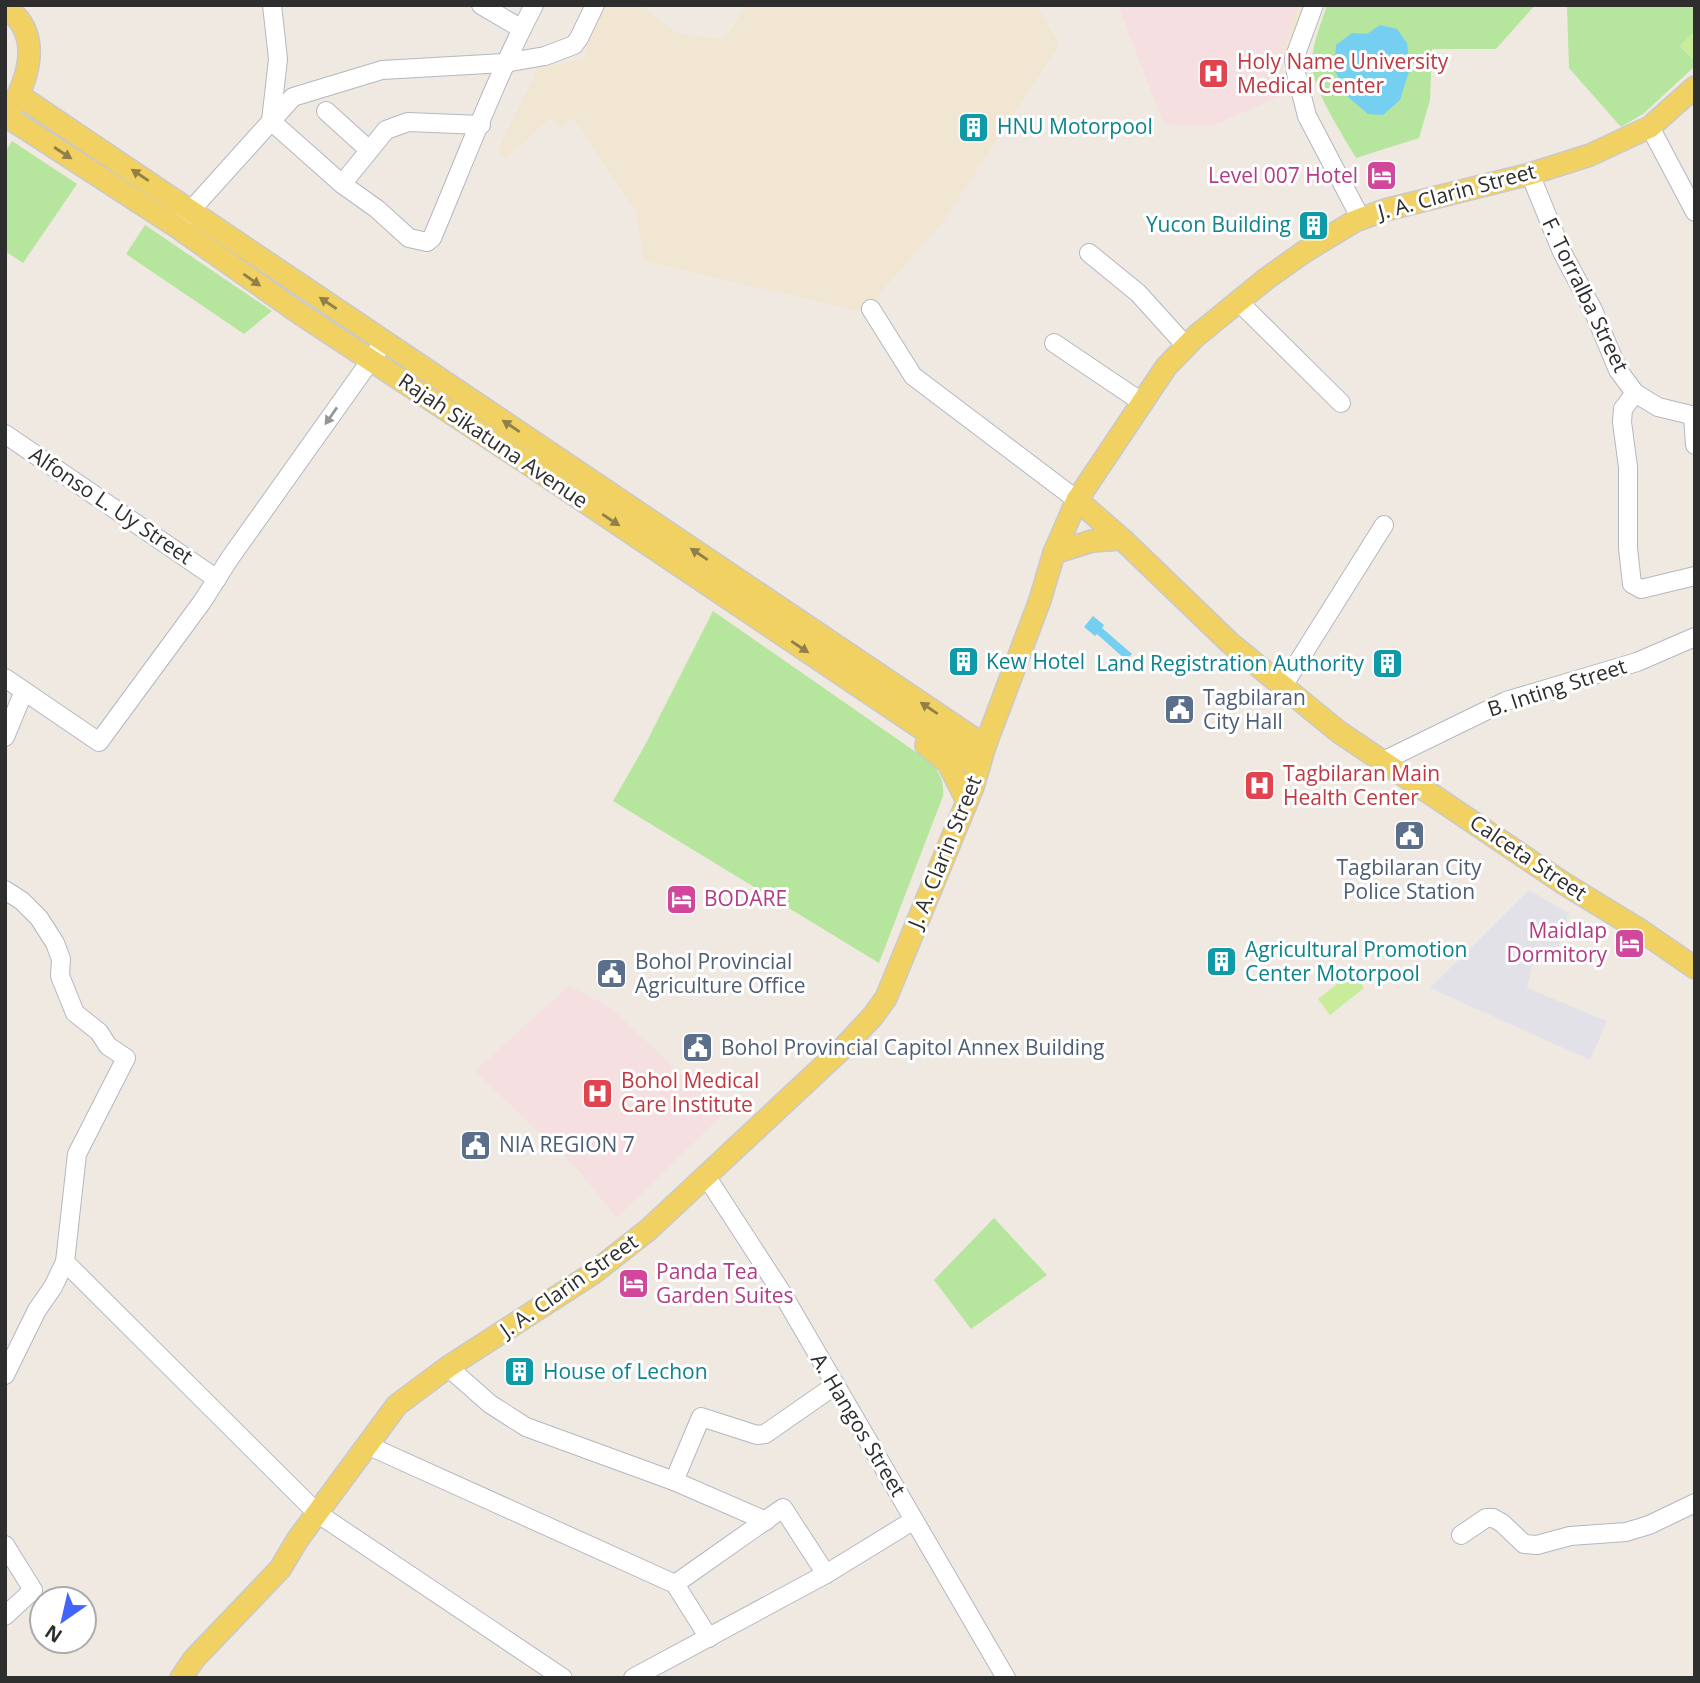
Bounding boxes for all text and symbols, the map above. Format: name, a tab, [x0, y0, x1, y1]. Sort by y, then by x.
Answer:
place label: Holy Name University Medical Center	[1237, 47, 1449, 99]
hospital icon: Holy Name University Medical Center	[1197, 57, 1231, 91]
building icon: HNU Motorpool	[957, 110, 991, 144]
place label: HNU Motorpool	[997, 112, 1153, 140]
one-way arrow	[54, 146, 73, 159]
street label: J. A. Clarin Street	[1373, 157, 1539, 226]
hotel icon: Level 007 Hotel	[1364, 159, 1398, 193]
place label: Level 007 Hotel	[1208, 161, 1358, 189]
one-way arrow	[130, 169, 149, 182]
building icon: Yucon Building	[1297, 208, 1331, 242]
place label: Yucon Building	[1146, 210, 1291, 238]
street label: F. Torralba Street	[1536, 213, 1635, 377]
one-way arrow	[243, 273, 261, 287]
one-way arrow	[318, 296, 338, 309]
street label: Rajah Sikatuna Avenue	[393, 366, 594, 514]
one-way arrow	[324, 407, 338, 425]
one-way arrow	[502, 419, 520, 433]
street label: Alfonso L. Uy Street	[25, 440, 199, 570]
one-way arrow	[602, 513, 620, 527]
one-way arrow	[690, 547, 708, 561]
one-way arrow	[790, 640, 809, 653]
building icon: Kew Hotel	[946, 645, 980, 679]
place label: Kew Hotel	[986, 647, 1085, 675]
building icon: Land Registration Authority	[1370, 647, 1404, 681]
place label: Land Registration Authority	[1096, 649, 1364, 677]
street label: B. Inting Street	[1484, 651, 1630, 723]
place label: Tagbilaran City Hall	[1203, 683, 1306, 735]
public building icon: Tagbilaran City Hall	[1163, 693, 1197, 727]
one-way arrow	[919, 702, 938, 715]
place label: Tagbilaran Main Health Center	[1283, 759, 1440, 811]
hospital icon: Tagbilaran Main Health Center	[1243, 769, 1277, 803]
street label: J. A. Clarin Street	[900, 771, 987, 934]
street label: Calceta Street	[1465, 808, 1592, 907]
public building icon: Tagbilaran City Police Station	[1392, 819, 1426, 853]
place label: Tagbilaran City Police Station	[1337, 853, 1482, 905]
hotel icon: BODARE	[664, 882, 698, 916]
place label: BODARE	[704, 884, 787, 912]
place label: Maidlap Dormitory	[1507, 916, 1607, 968]
hotel icon: Maidlap Dormitory	[1613, 926, 1647, 960]
place label: Agricultural Promotion Center Motorpool	[1245, 935, 1467, 987]
building icon: Agricultural Promotion Center Motorpool	[1205, 945, 1239, 979]
place label: Bohol Provincial Agriculture Office	[635, 947, 806, 999]
public building icon: Bohol Provincial Agriculture Office	[595, 957, 629, 991]
public building icon: Bohol Provincial Capitol Annex Building	[681, 1031, 715, 1065]
place label: Bohol Provincial Capitol Annex Building	[721, 1033, 1104, 1061]
place label: Bohol Medical Care Institute	[621, 1066, 759, 1118]
hospital icon: Bohol Medical Care Institute	[581, 1076, 615, 1110]
public building icon: NIA REGION 7	[459, 1128, 493, 1162]
place label: NIA REGION 7	[499, 1130, 635, 1158]
street label: J. A. Clarin Street	[492, 1227, 643, 1344]
place label: Panda Tea Garden Suites	[656, 1257, 793, 1309]
hotel icon: Panda Tea Garden Suites	[616, 1267, 650, 1301]
street label: A. Hangos Street	[805, 1348, 913, 1501]
building icon: House of Lechon	[503, 1355, 537, 1389]
place label: House of Lechon	[543, 1357, 708, 1385]
north arrow	[28, 1585, 98, 1655]
text: N	[40, 1619, 67, 1649]

